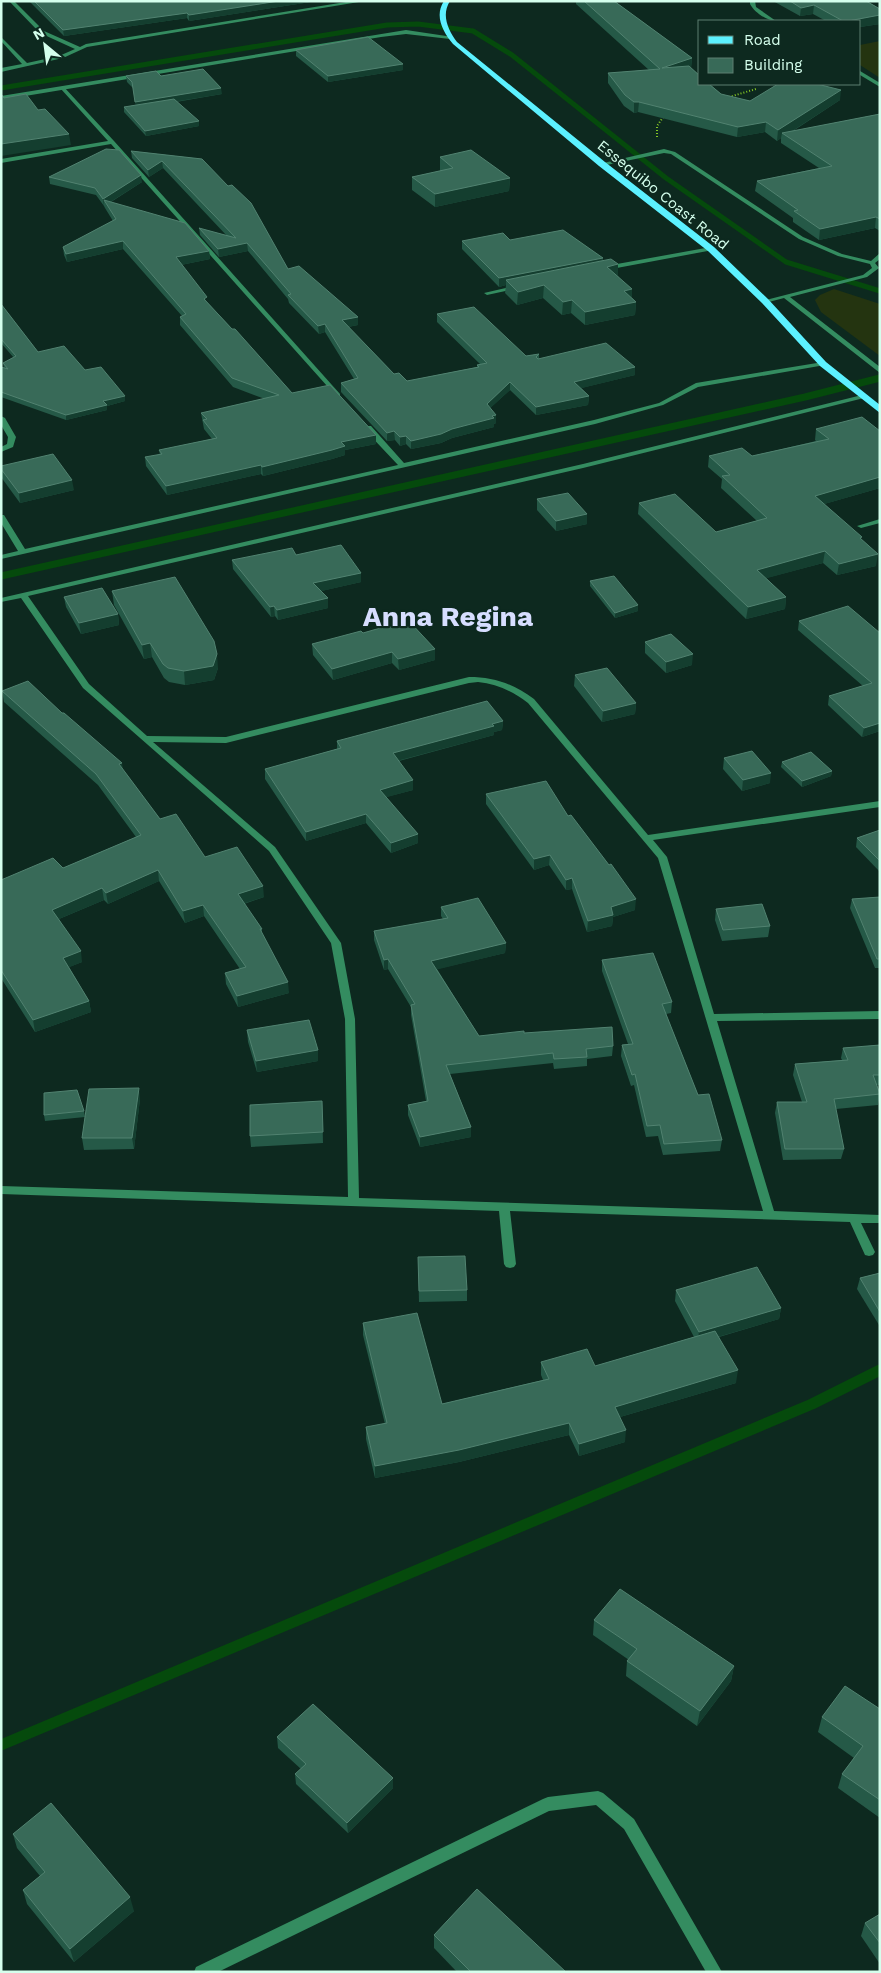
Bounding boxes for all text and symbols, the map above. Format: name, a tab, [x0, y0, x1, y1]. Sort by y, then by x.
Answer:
north arrow	[20, 20, 70, 70]
legend	[698, 20, 861, 85]
text: N	[30, 24, 47, 43]
text: Road	[744, 31, 781, 49]
text: Building	[744, 56, 802, 74]
street label: Essequibo Coast Road	[594, 136, 732, 254]
district label: Anna Regina	[363, 600, 534, 633]

